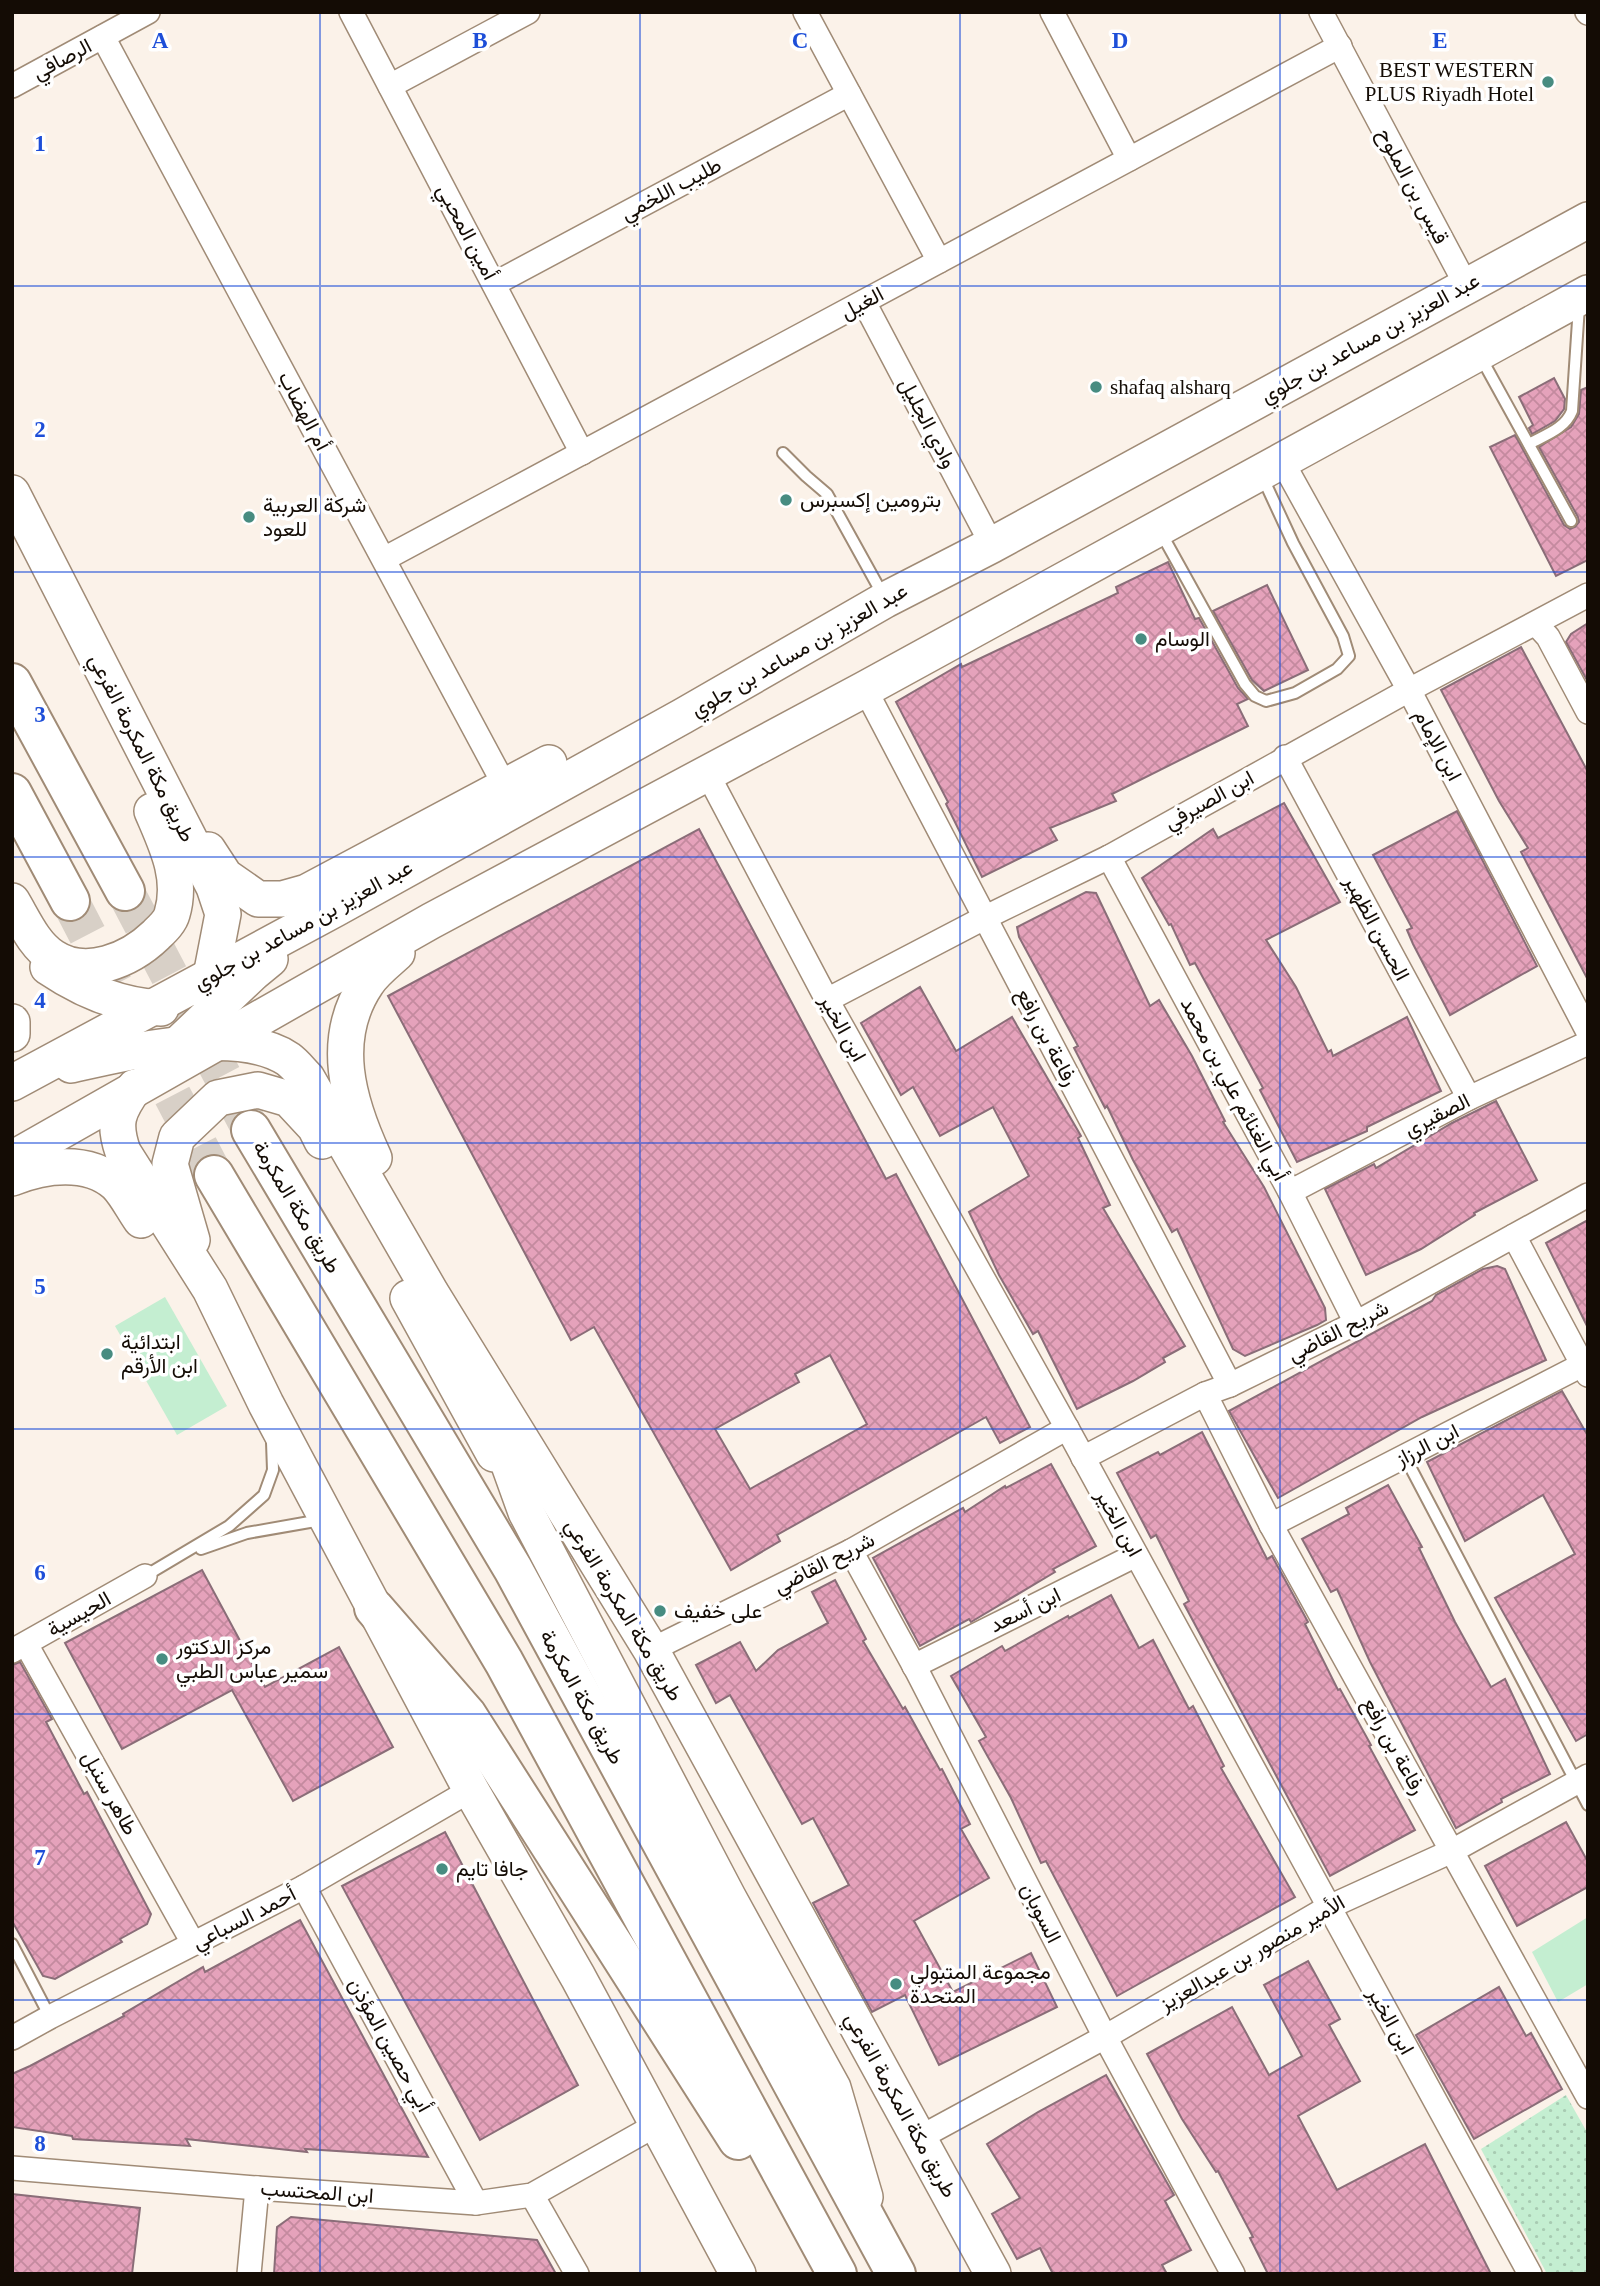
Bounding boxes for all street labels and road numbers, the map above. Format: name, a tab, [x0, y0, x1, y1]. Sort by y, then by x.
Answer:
street label: الرصافي	[28, 33, 98, 89]
street label: قيس بن الملوح	[1371, 124, 1454, 249]
street label: طليب اللخمي	[617, 152, 728, 230]
street label: أمين المحبي	[427, 180, 502, 286]
street label: عبد العزيز بن مساعد بن جلوي	[1257, 268, 1486, 413]
street label: الغيل	[836, 282, 888, 324]
street label: أم الهضاب	[271, 367, 335, 456]
street label: وادي الجليل	[890, 374, 962, 475]
street label: عبد العزيز بن مساعد بن جلوي	[686, 578, 914, 726]
street label: طريق مكة المكرمة الفرعي	[80, 650, 200, 848]
street label: ابن الإمام	[1407, 705, 1467, 786]
street label: ابن الصيرفي	[1160, 766, 1260, 839]
street label: عبد العزيز بن مساعد بن جلوي	[190, 855, 419, 1000]
street label: الحسن الظهير	[1338, 871, 1415, 985]
street label: رفاعة بن رافع	[1009, 984, 1083, 1091]
street label: ابن الخير	[813, 989, 871, 1066]
street label: أبي الغنائم علي بن محمد	[1171, 993, 1293, 1187]
street label: الصقيري	[1400, 1088, 1476, 1146]
street label: طريق مكة المكرمة	[247, 1136, 346, 1278]
street label: شريح القاضي	[1283, 1295, 1395, 1371]
street label: ابن الرزاز	[1390, 1419, 1463, 1472]
street label: ابن الخير	[1089, 1484, 1147, 1561]
street label: طريق مكة المكرمة الفرعي	[560, 1514, 688, 1706]
street label: شريح القاضي	[769, 1527, 881, 1603]
street label: ابن أسعد	[986, 1583, 1064, 1637]
street label: الحيسية	[43, 1586, 115, 1642]
street label: طريق مكة المكرمة	[535, 1625, 629, 1769]
street label: رفاعة بن رافع	[1356, 1693, 1431, 1800]
street label: طاهر سنبل	[76, 1747, 143, 1840]
street label: السوبان	[1015, 1879, 1066, 1947]
street label: أحمد السباعي	[188, 1882, 302, 1959]
street label: الأمير منصور بن عبدالعزيز	[1154, 1890, 1350, 2017]
street label: أبي حصين المؤذن	[339, 1974, 437, 2119]
street label: ابن الخير	[1361, 1982, 1419, 2059]
street label: طريق مكة المكرمة الفرعي	[836, 2008, 962, 2204]
street label: ابن المحتسب	[260, 2176, 374, 2208]

